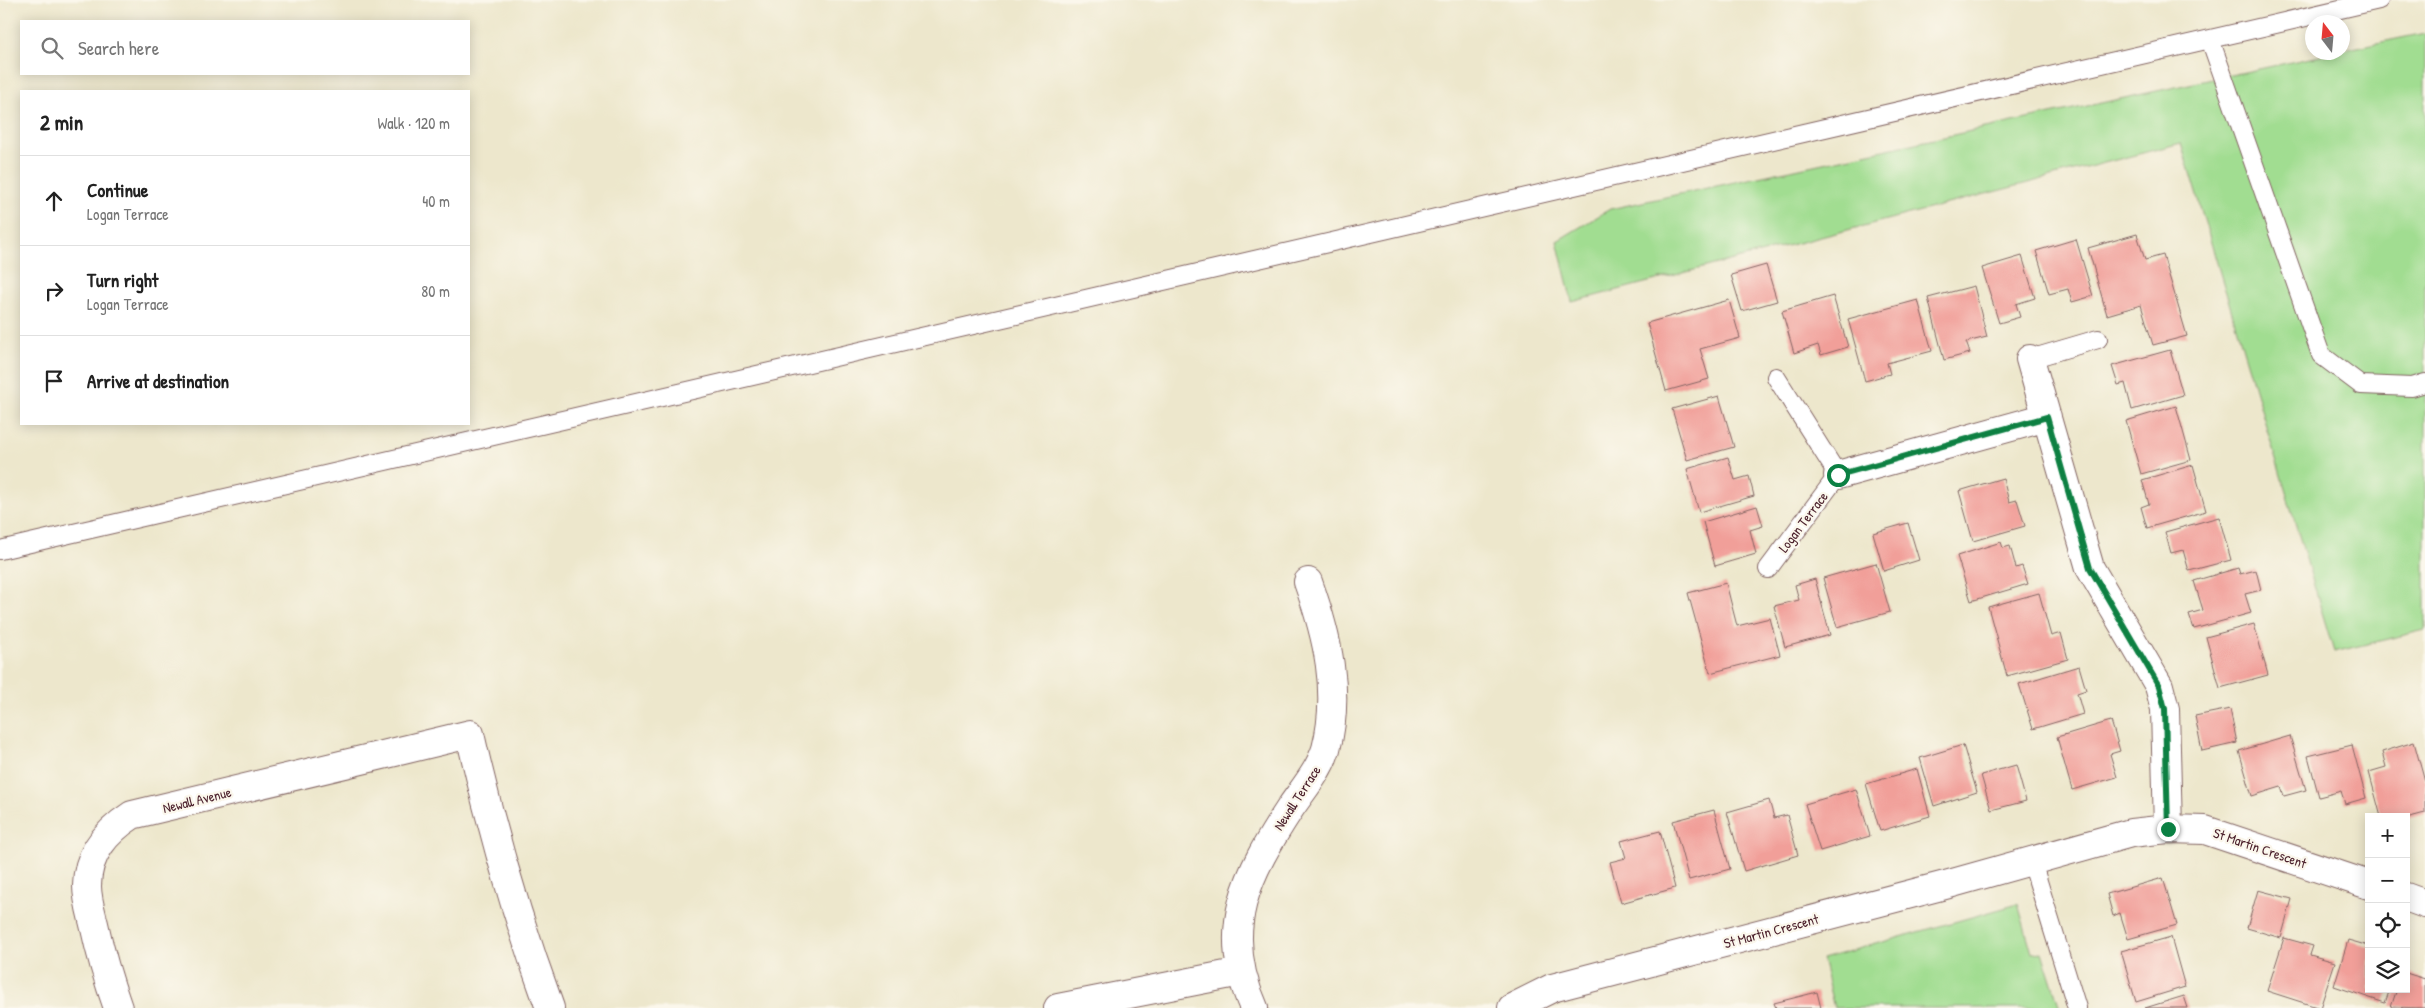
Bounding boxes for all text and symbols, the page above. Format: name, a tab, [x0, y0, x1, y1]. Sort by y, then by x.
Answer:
north arrow	[2305, 15, 2350, 60]
search box	[20, 20, 470, 75]
icon: search	[38, 34, 66, 62]
text: Search here	[78, 35, 159, 61]
text: 2 min	[40, 108, 83, 137]
text: Walk · 120 m	[377, 112, 450, 134]
text: Continue	[87, 177, 148, 203]
icon: ahead	[40, 187, 68, 215]
text: 40 m	[422, 190, 450, 212]
text: Logan Terrace	[87, 203, 169, 225]
text: Turn right	[87, 267, 158, 293]
icon: right	[40, 277, 68, 305]
text: 80 m	[421, 280, 450, 302]
text: Logan Terrace	[87, 293, 169, 315]
icon: arrive	[40, 367, 68, 395]
text: Arrive at destination	[87, 368, 229, 394]
route start	[1827, 464, 1850, 487]
street label: Logan Terrace	[1773, 487, 1833, 557]
street label: Newall Terrace	[1269, 761, 1325, 834]
street label: Newall Avenue	[161, 782, 233, 817]
map controls	[2365, 813, 2410, 993]
button: +	[2365, 813, 2410, 858]
route end	[2157, 818, 2180, 841]
street label: St Martin Crescent	[2211, 823, 2309, 872]
button: −	[2365, 858, 2410, 903]
button: locate	[2365, 903, 2410, 948]
street label: St Martin Crescent	[1721, 909, 1821, 952]
button: layers	[2365, 948, 2410, 993]

